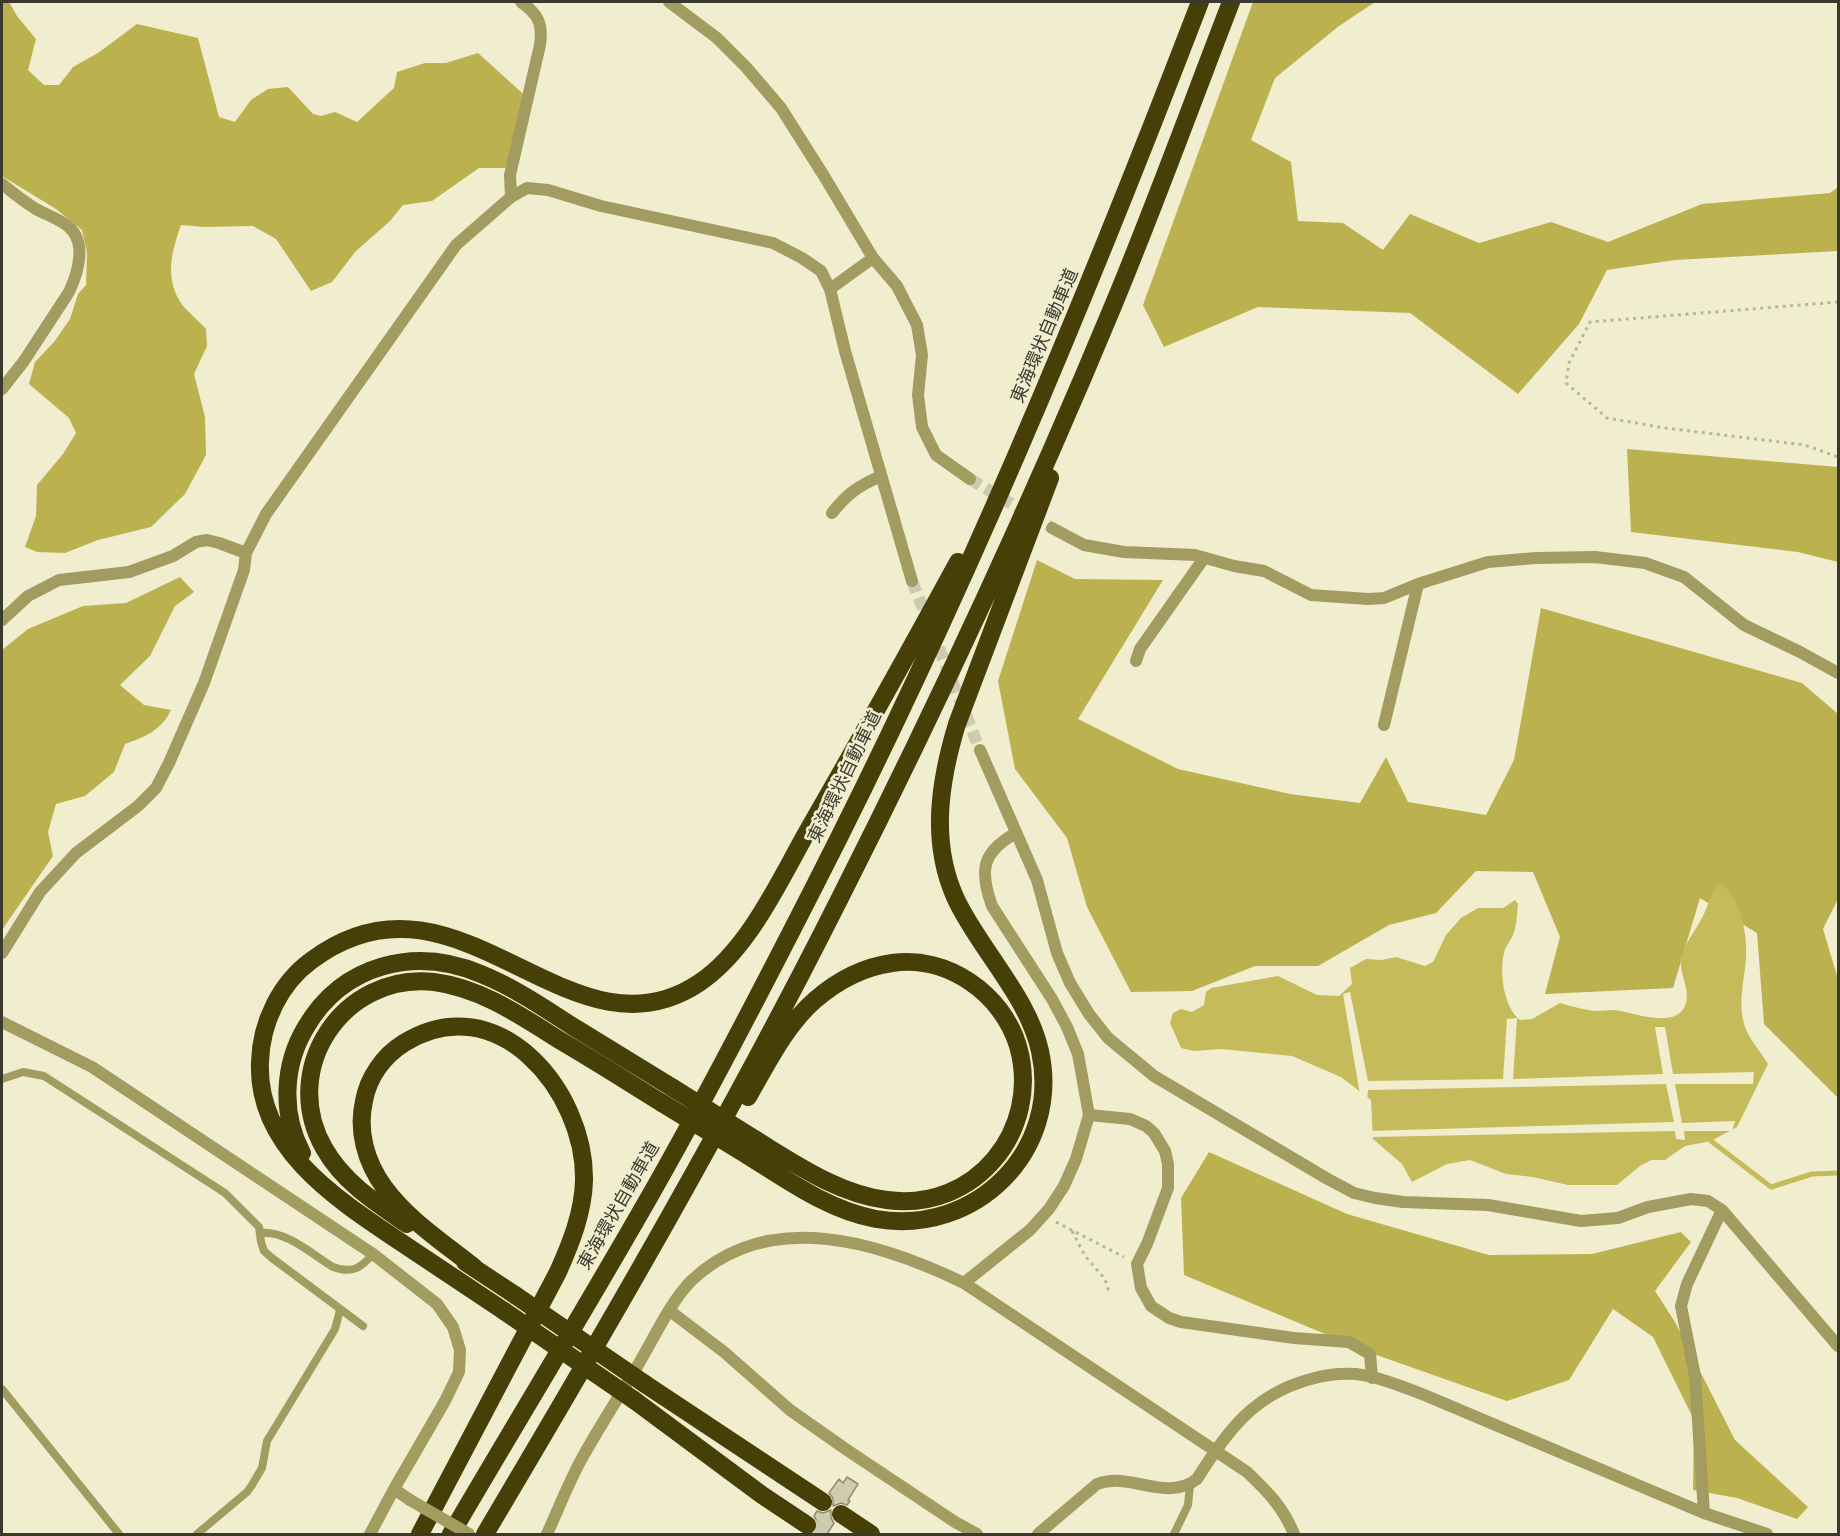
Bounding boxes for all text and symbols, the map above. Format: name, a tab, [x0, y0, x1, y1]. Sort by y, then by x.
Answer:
street label: 東海環状自動車道	[1007, 266, 1083, 406]
street label: 東海環状自動車道	[804, 708, 886, 846]
street label: 東海環状自動車道	[574, 1138, 664, 1274]

